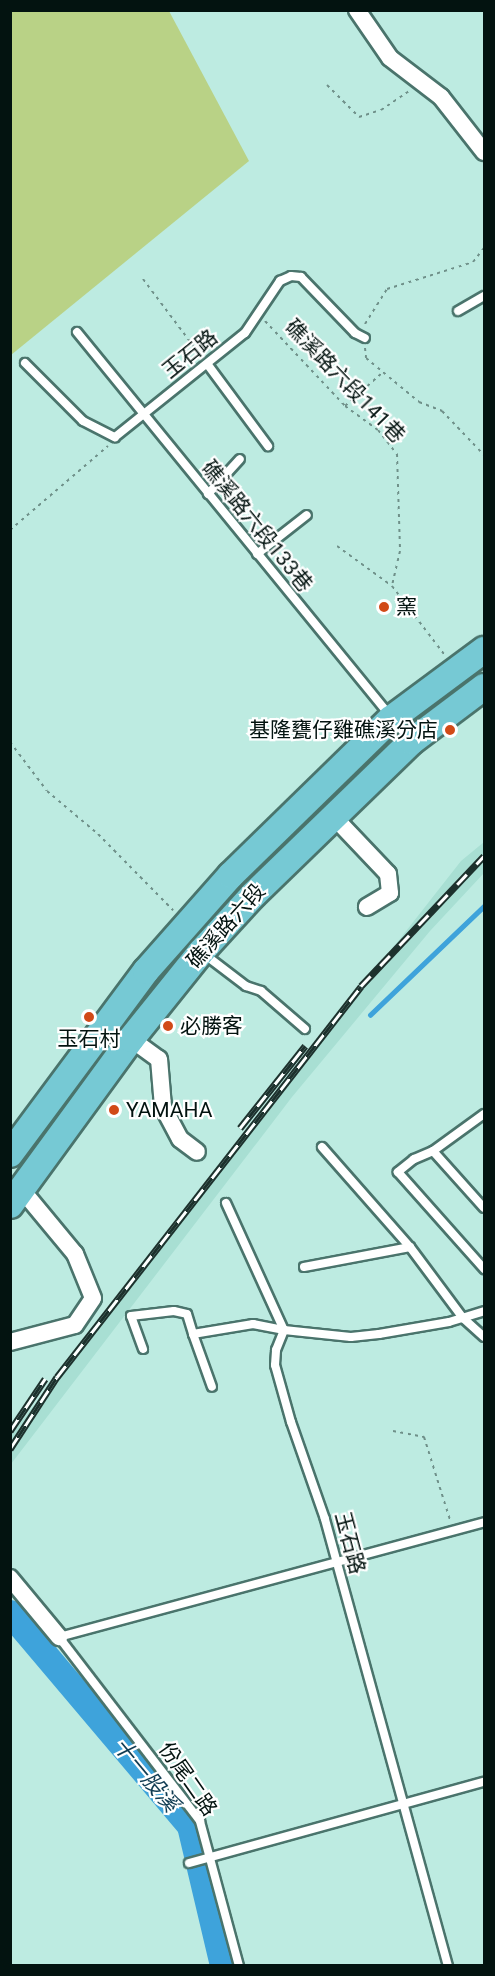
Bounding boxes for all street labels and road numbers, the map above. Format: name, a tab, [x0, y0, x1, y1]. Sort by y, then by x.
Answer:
street label: 礁溪路六段141巷	[280, 314, 410, 448]
street label: 玉石路	[158, 324, 222, 384]
street label: 礁溪路六段133巷	[196, 455, 318, 597]
street label: 礁溪路六段	[182, 879, 270, 973]
street label: 玉石路	[330, 1509, 370, 1577]
street label: 份尾二路	[154, 1737, 222, 1821]

